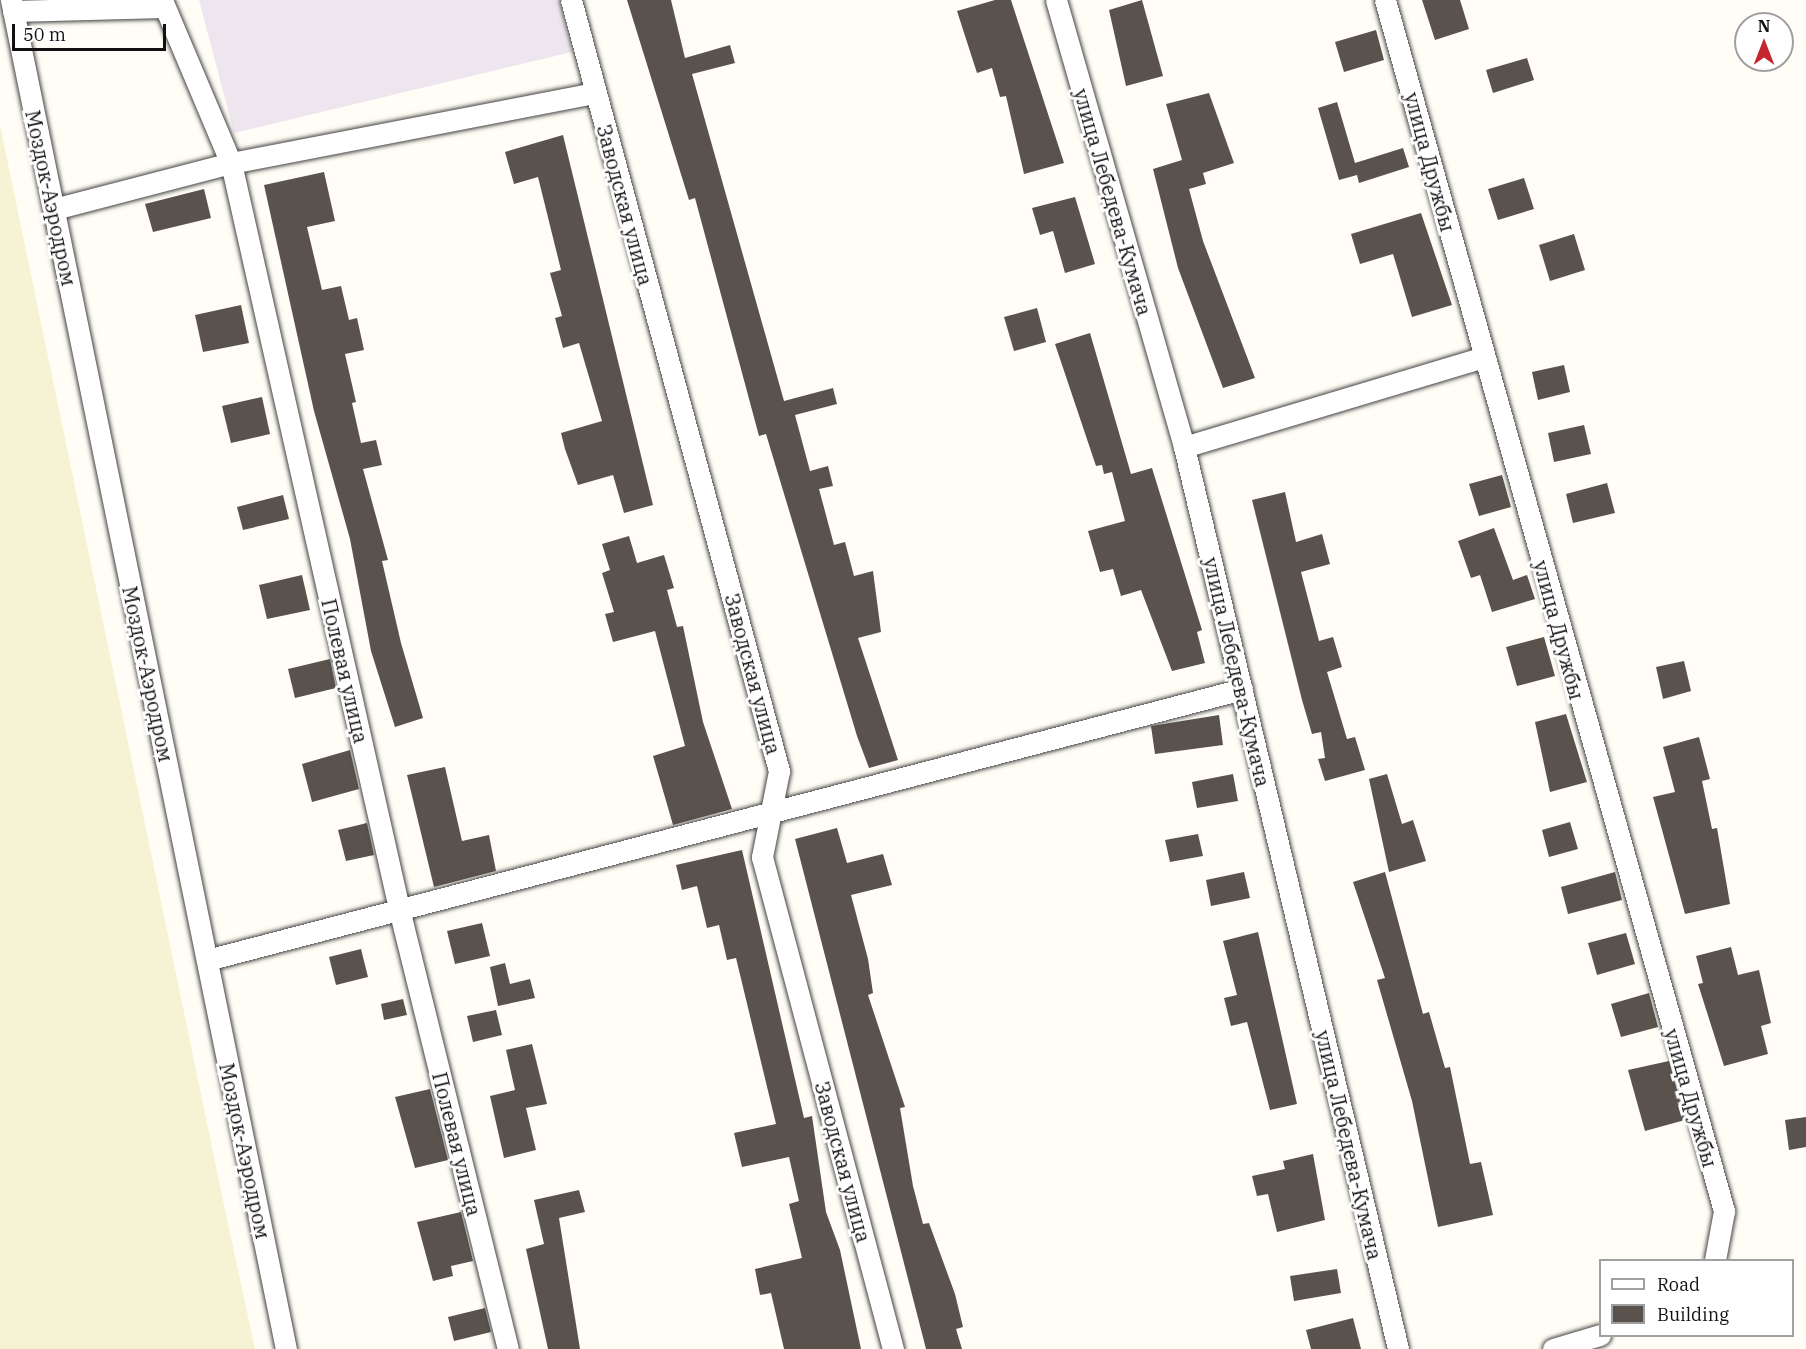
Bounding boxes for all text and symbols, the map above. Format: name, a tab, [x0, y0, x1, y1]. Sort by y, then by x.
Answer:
scale bar	[15, 12, 170, 50]
north arrow	[1734, 12, 1794, 72]
text: N	[1758, 16, 1770, 36]
text: 50 m	[23, 23, 66, 46]
street label: улица Лебедева-Кумача	[1069, 86, 1157, 318]
street label: улица Дружбы	[1400, 90, 1460, 234]
street label: Моздок-Аэродром	[21, 108, 81, 288]
street label: Заводская улица	[592, 122, 658, 288]
street label: улица Лебедева-Кумача	[1199, 555, 1275, 789]
street label: улица Дружбы	[1529, 558, 1589, 702]
street label: Моздок-Аэродром	[118, 584, 178, 764]
street label: Заводская улица	[720, 591, 786, 757]
street label: Полевая улица	[317, 596, 373, 746]
street label: улица Дружбы	[1660, 1026, 1722, 1170]
street label: улица Лебедева-Кумача	[1311, 1028, 1387, 1262]
street label: Моздок-Аэродром	[215, 1061, 275, 1241]
street label: Полевая улица	[428, 1070, 486, 1218]
street label: Заводская улица	[810, 1079, 876, 1245]
legend	[1599, 1259, 1794, 1337]
text: Road	[1657, 1273, 1700, 1296]
text: Building	[1657, 1303, 1729, 1326]

